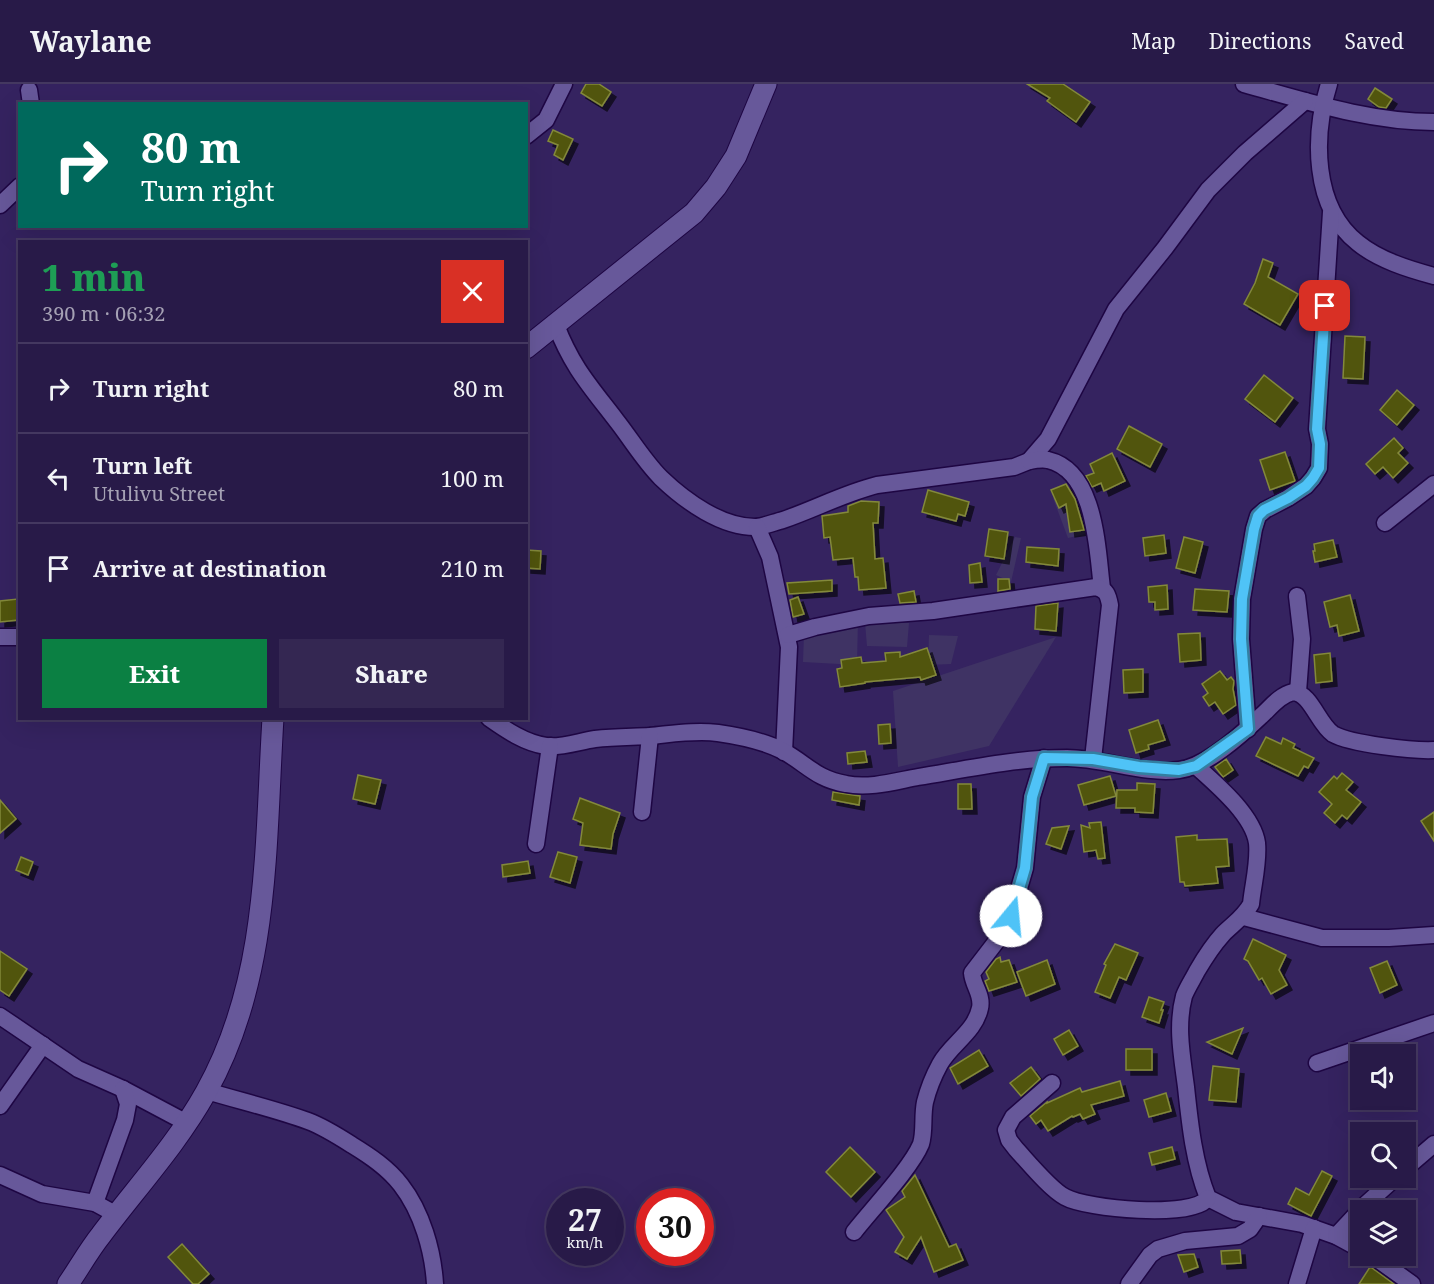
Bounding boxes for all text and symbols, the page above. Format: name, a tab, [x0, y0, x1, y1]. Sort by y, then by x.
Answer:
text: Waylane	[30, 22, 152, 60]
text: Map	[1131, 27, 1176, 55]
text: Directions	[1209, 27, 1311, 55]
text: Saved	[1344, 27, 1404, 55]
text: 80 m	[141, 118, 241, 175]
icon: right	[42, 126, 120, 204]
text: Turn right	[141, 172, 274, 209]
text: 1 min	[42, 253, 145, 302]
button: close	[441, 260, 504, 323]
pin	[1299, 280, 1350, 331]
icon: arrive	[1308, 289, 1341, 322]
text: 390 m · 06:32	[42, 300, 165, 327]
icon: right	[42, 372, 75, 405]
text: Turn right	[93, 373, 209, 403]
text: 80 m	[453, 373, 504, 403]
text: Turn left	[93, 450, 192, 480]
icon: left	[42, 462, 75, 495]
text: 100 m	[441, 463, 504, 493]
text: Utulivu Street	[93, 480, 225, 507]
icon: arrive	[42, 552, 75, 585]
text: Arrive at destination	[93, 553, 327, 583]
text: 210 m	[441, 553, 504, 583]
button: Exit	[42, 639, 267, 708]
button: Share	[279, 639, 504, 708]
position arrow	[979, 884, 1043, 948]
map controls	[1350, 1044, 1416, 1266]
button: sound	[1350, 1044, 1416, 1110]
button: search	[1350, 1122, 1416, 1188]
speed limit sign: 30	[636, 1188, 714, 1266]
text: 27	[568, 1199, 602, 1240]
button: layers	[1350, 1200, 1416, 1266]
text: km/h	[567, 1232, 603, 1252]

